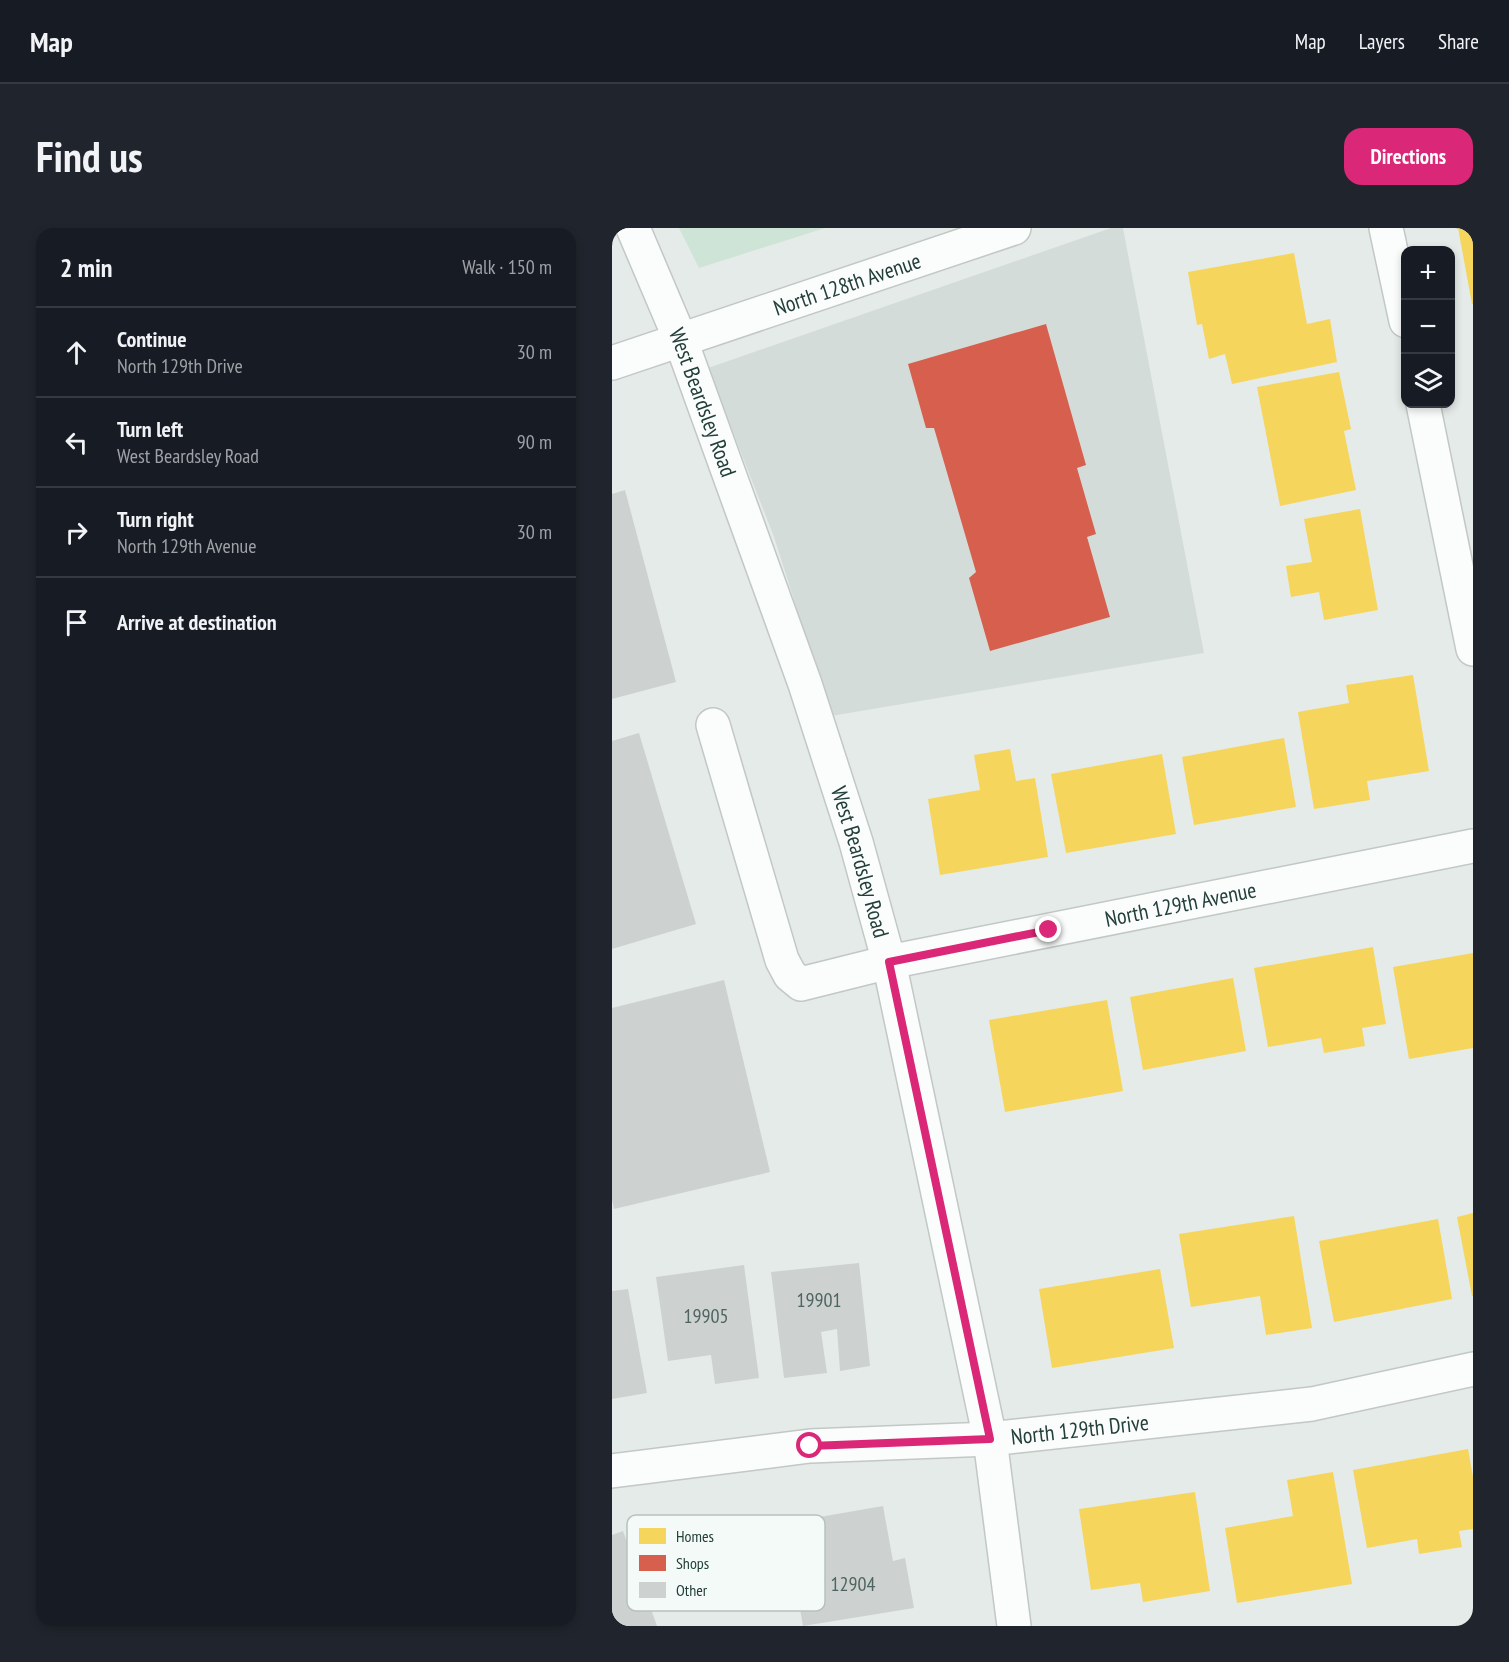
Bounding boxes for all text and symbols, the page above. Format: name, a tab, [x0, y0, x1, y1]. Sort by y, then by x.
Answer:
text: Map	[30, 23, 73, 60]
text: Map	[1295, 28, 1326, 55]
text: Layers	[1359, 28, 1405, 55]
text: Share	[1438, 28, 1479, 55]
button: Directions	[1344, 128, 1473, 185]
text: Find us	[36, 129, 143, 184]
street label: North 128th Avenue	[770, 246, 924, 322]
map controls	[1401, 246, 1455, 408]
button: +	[1401, 246, 1455, 300]
text: 2 min	[60, 251, 113, 284]
text: Walk · 150 m	[462, 254, 552, 280]
button: −	[1401, 300, 1455, 354]
street label: West Beardsley Road	[663, 324, 743, 481]
text: Continue	[117, 325, 187, 353]
icon: ahead	[60, 336, 93, 369]
text: 30 m	[517, 339, 552, 365]
text: North 129th Drive	[117, 353, 243, 379]
button: layers	[1401, 354, 1455, 408]
text: Turn left	[117, 415, 183, 443]
icon: left	[60, 426, 93, 459]
text: 90 m	[517, 429, 552, 455]
text: West Beardsley Road	[117, 443, 259, 469]
text: Turn right	[117, 505, 194, 533]
icon: right	[60, 516, 93, 549]
text: 30 m	[517, 519, 552, 545]
text: North 129th Avenue	[117, 533, 256, 559]
icon: arrive	[60, 606, 93, 639]
text: Arrive at destination	[117, 608, 277, 636]
street label: West Beardsley Road	[825, 783, 896, 941]
street label: North 129th Avenue	[1102, 875, 1259, 933]
route end	[1035, 916, 1061, 942]
house number: 19901	[797, 1287, 842, 1313]
house number: 19905	[684, 1303, 729, 1329]
street label: North 129th Drive	[1009, 1408, 1150, 1451]
route start	[796, 1432, 822, 1458]
legend	[627, 1515, 825, 1611]
text: Homes	[676, 1526, 714, 1546]
text: Shops	[676, 1553, 709, 1573]
house number: 12904	[831, 1571, 876, 1597]
text: Other	[676, 1580, 708, 1600]

